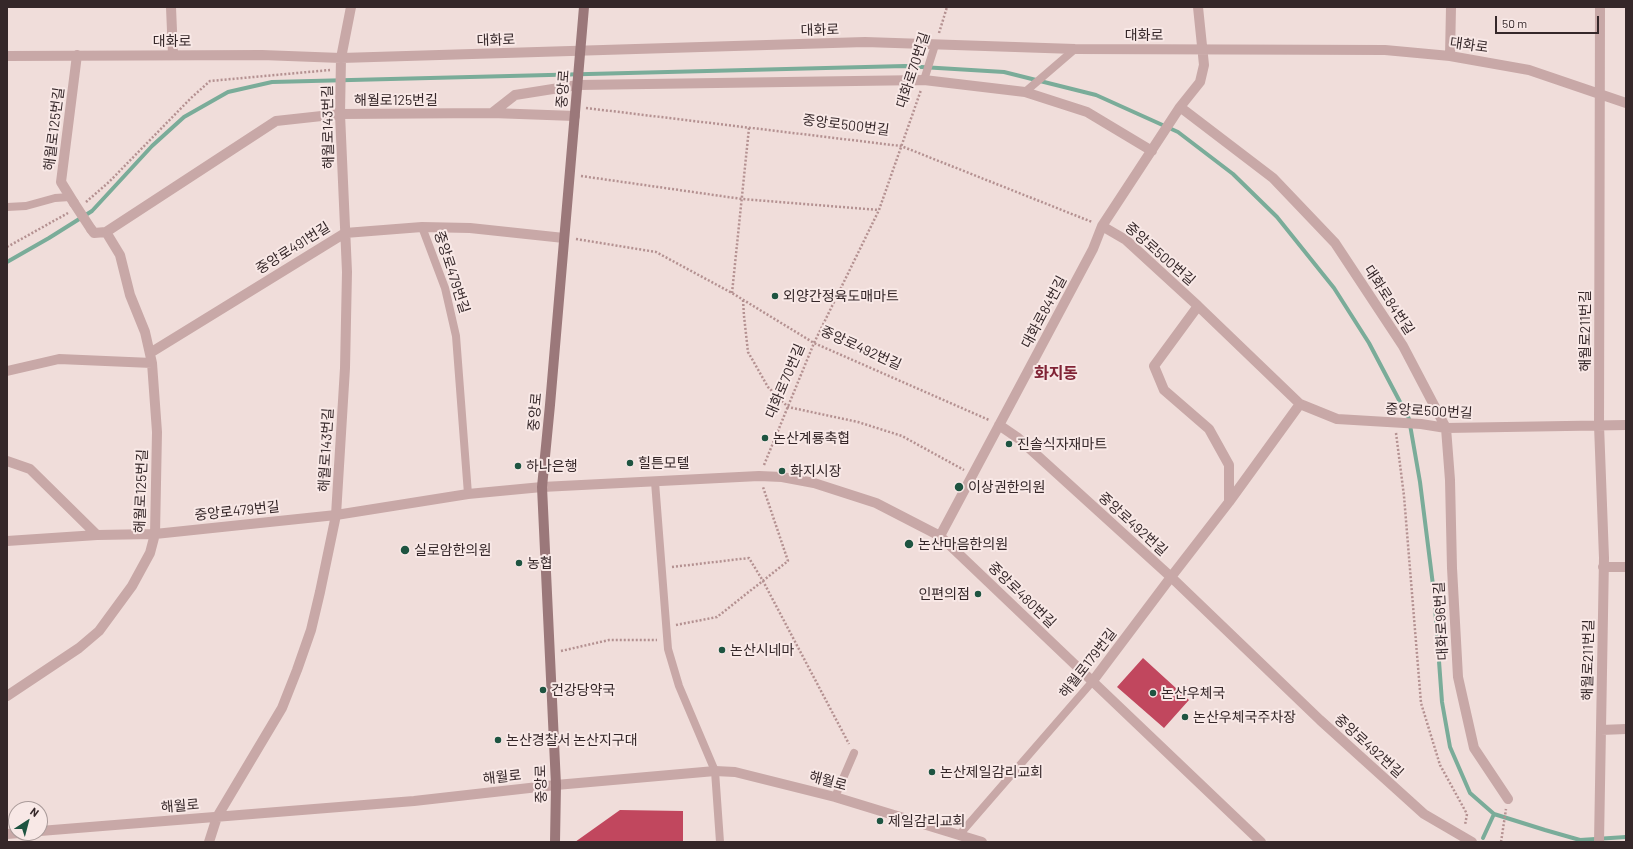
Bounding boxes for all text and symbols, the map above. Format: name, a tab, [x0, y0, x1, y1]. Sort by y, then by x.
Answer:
scale bar	[1497, 8, 1601, 34]
text: 50 m	[1502, 16, 1527, 30]
street label: 대화로	[800, 21, 840, 39]
street label: 대화로	[1125, 27, 1163, 43]
street label: 대화로70번길	[893, 30, 933, 110]
street label: 대화로	[476, 31, 516, 49]
street label: 대화로	[153, 33, 191, 49]
street label: 대화로	[1449, 34, 1489, 56]
street label: 중앙로	[553, 69, 573, 109]
street label: 해월로143번길	[319, 85, 337, 169]
street label: 해월로125번길	[41, 86, 67, 172]
street label: 해월로125번길	[354, 92, 438, 108]
street label: 중앙로500번길	[802, 111, 890, 139]
street label: 중앙로491번길	[253, 219, 333, 277]
street label: 중앙로500번길	[1122, 219, 1198, 289]
street label: 중앙로479번길	[431, 229, 473, 315]
street label: 대화로84번길	[1360, 262, 1418, 338]
street label: 대화로84번길	[1018, 273, 1070, 351]
place label: 외양간정육도매마트	[783, 288, 899, 304]
street label: 해월로211번길	[1577, 290, 1593, 372]
marker: 외양간정육도매마트	[770, 291, 780, 301]
street label: 중앙로492번길	[818, 323, 904, 373]
street label: 대화로70번길	[762, 341, 808, 421]
district label: 화지동	[1034, 364, 1078, 384]
street label: 중앙로	[525, 392, 545, 432]
street label: 중앙로500번길	[1385, 400, 1473, 422]
street label: 해월로143번길	[315, 408, 337, 492]
place label: 논산계룡축협	[773, 430, 850, 446]
marker: 논산계룡축협	[760, 433, 770, 443]
place label: 진솔식자재마트	[1017, 436, 1107, 452]
marker: 진솔식자재마트	[1004, 439, 1014, 449]
street label: 해월로125번길	[131, 449, 151, 533]
place label: 힐튼모텔	[638, 455, 690, 471]
place label: 하나은행	[526, 458, 578, 474]
marker: 힐튼모텔	[625, 458, 635, 468]
marker: 하나은행	[513, 461, 523, 471]
place label: 화지시장	[790, 463, 842, 479]
marker: 화지시장	[777, 466, 787, 476]
place label: 이상권한의원	[968, 479, 1045, 495]
marker: 이상권한의원	[953, 481, 965, 493]
street label: 중앙로492번길	[1095, 489, 1171, 559]
street label: 중앙로479번길	[194, 498, 280, 524]
place label: 논산마음한의원	[918, 536, 1008, 552]
marker: 논산마음한의원	[903, 538, 915, 550]
place label: 실로암한의원	[414, 542, 491, 558]
marker: 실로암한의원	[399, 544, 411, 556]
place label: 농협	[527, 555, 553, 571]
marker: 농협	[514, 558, 524, 568]
street label: 중앙로480번길	[985, 559, 1059, 631]
street label: 대화로96번길	[1431, 581, 1451, 661]
place label: 인편의점	[918, 586, 970, 602]
marker: 인편의점	[973, 589, 983, 599]
street label: 해월로211번길	[1579, 619, 1597, 701]
street label: 해월로179번길	[1056, 625, 1120, 701]
place label: 논산시네마	[730, 642, 794, 658]
marker: 논산시네마	[717, 645, 727, 655]
place label: 건강당약국	[551, 682, 615, 698]
marker: 건강당약국	[538, 685, 548, 695]
place label: 논산우체국	[1161, 685, 1225, 701]
marker: 논산우체국	[1148, 688, 1158, 698]
place label: 논산우체국주차장	[1193, 709, 1296, 725]
street label: 중앙로492번길	[1331, 711, 1407, 781]
marker: 논산우체국주차장	[1180, 712, 1190, 722]
place label: 논산경찰서 논산지구대	[506, 732, 638, 748]
marker: 논산경찰서 논산지구대	[493, 735, 503, 745]
place label: 논산제일감리교회	[940, 764, 1043, 780]
street label: 중앙로	[532, 765, 550, 803]
street label: 해월로	[482, 767, 522, 787]
marker: 논산제일감리교회	[927, 767, 937, 777]
street label: 해월로	[807, 768, 849, 794]
street label: 해월로	[160, 796, 200, 816]
north arrow	[8, 801, 48, 841]
text: N	[28, 804, 42, 819]
place label: 제일감리교회	[888, 813, 965, 829]
marker: 제일감리교회	[875, 816, 885, 826]

